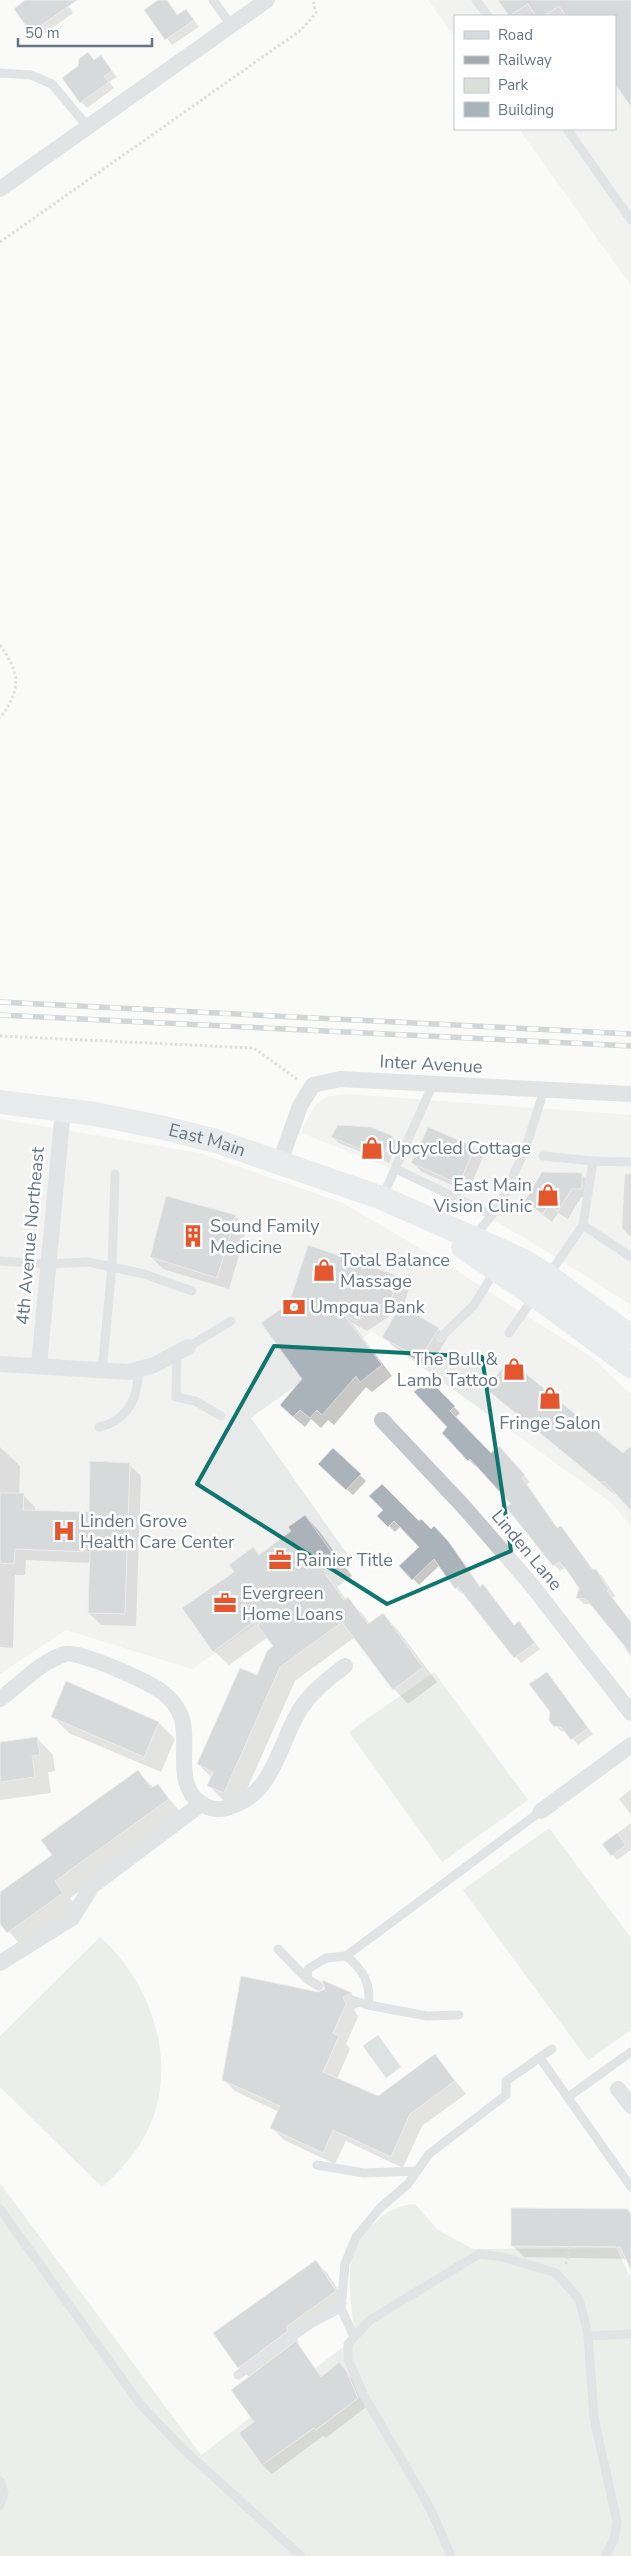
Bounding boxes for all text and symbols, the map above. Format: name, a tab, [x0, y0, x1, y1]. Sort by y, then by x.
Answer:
scale bar	[18, 15, 151, 47]
legend	[454, 15, 616, 130]
text: 50 m	[25, 23, 60, 43]
text: Road	[498, 25, 533, 45]
text: Railway	[498, 50, 552, 70]
text: Park	[498, 75, 528, 95]
text: Building	[498, 100, 554, 120]
street label: Inter Avenue	[379, 1049, 483, 1079]
street label: East Main	[166, 1118, 249, 1162]
shop icon: Upcycled Cottage	[359, 1135, 385, 1161]
place label: Upcycled Cottage	[388, 1136, 531, 1160]
street label: 4th Avenue Northeast	[10, 1145, 50, 1326]
place label: East Main Vision Clinic	[432, 1173, 532, 1218]
shop icon: East Main Vision Clinic	[535, 1182, 561, 1208]
place label: Sound Family Medicine	[210, 1214, 320, 1259]
building icon: Sound Family Medicine	[180, 1223, 206, 1249]
place label: Total Balance Massage	[340, 1248, 450, 1293]
shop icon: Total Balance Massage	[311, 1257, 337, 1283]
bank icon: Umpqua Bank	[281, 1294, 307, 1320]
place label: Umpqua Bank	[310, 1295, 426, 1319]
place label: The Bull & Lamb Tattoo	[397, 1347, 499, 1392]
shop icon: The Bull & Lamb Tattoo	[501, 1356, 527, 1382]
shop icon: Fringe Salon	[537, 1385, 563, 1411]
place label: Fringe Salon	[499, 1411, 601, 1435]
street label: Linden Lane	[486, 1505, 568, 1595]
place label: Linden Grove Health Care Center	[80, 1509, 235, 1554]
hospital icon: Linden Grove Health Care Center	[51, 1518, 77, 1544]
office icon: Rainier Title	[267, 1547, 293, 1573]
place label: Rainier Title	[296, 1548, 393, 1572]
place label: Evergreen Home Loans	[242, 1581, 343, 1626]
office icon: Evergreen Home Loans	[212, 1590, 238, 1616]

